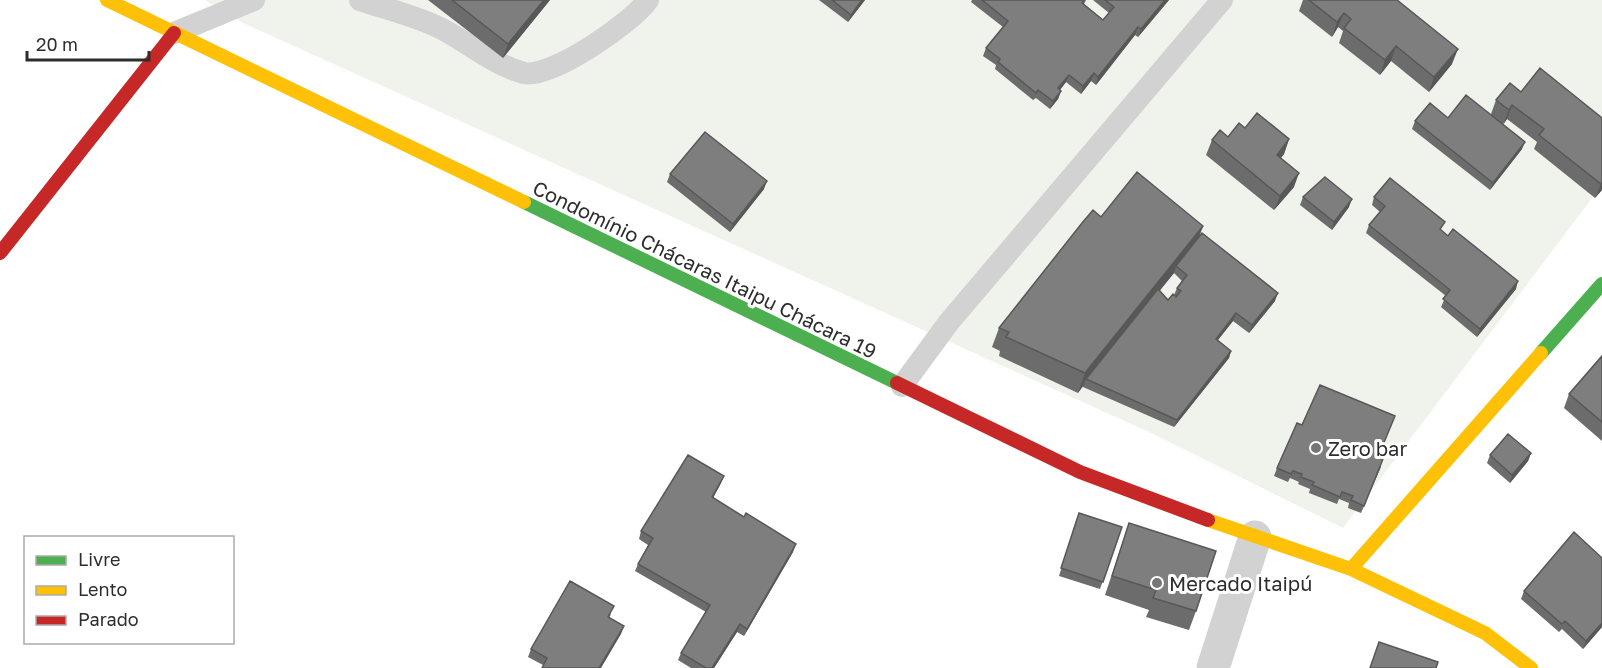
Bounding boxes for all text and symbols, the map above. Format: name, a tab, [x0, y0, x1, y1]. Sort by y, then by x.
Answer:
scale bar	[27, 24, 148, 62]
text: 20 m	[36, 33, 78, 55]
street label: Condomínio Chácaras Itaipu Chácara 19	[529, 175, 881, 363]
place label: Zero bar	[1328, 436, 1407, 460]
marker: Zero bar	[1309, 441, 1323, 455]
legend	[24, 536, 234, 644]
text: Livre	[78, 548, 120, 570]
place label: Mercado Itaipú	[1169, 571, 1312, 595]
marker: Mercado Itaipú	[1150, 576, 1164, 590]
text: Lento	[78, 578, 127, 600]
text: Parado	[78, 608, 139, 630]

